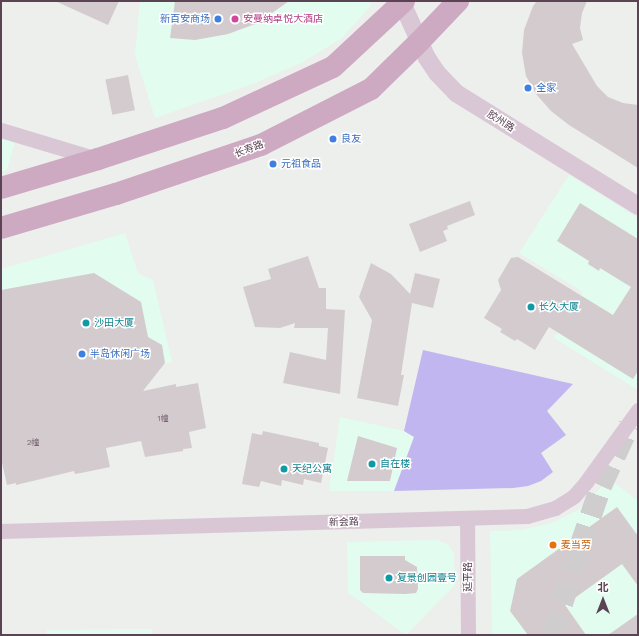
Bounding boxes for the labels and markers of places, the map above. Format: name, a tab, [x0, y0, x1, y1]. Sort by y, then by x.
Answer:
place label: 新百安商场	[160, 13, 210, 25]
place label: 安曼纳卓悦大酒店	[243, 13, 323, 25]
marker: 新百安商场	[213, 14, 223, 24]
marker: 安曼纳卓悦大酒店	[230, 14, 240, 24]
place label: 全家	[536, 82, 556, 94]
marker: 全家	[523, 83, 533, 93]
place label: 良友	[341, 133, 361, 145]
marker: 良友	[328, 134, 338, 144]
place label: 元祖食品	[281, 158, 321, 170]
marker: 元祖食品	[268, 159, 278, 169]
place label: 长久大厦	[539, 301, 579, 313]
marker: 长久大厦	[526, 302, 536, 312]
place label: 沙田大厦	[94, 317, 134, 329]
marker: 沙田大厦	[81, 318, 91, 328]
place label: 半岛休闲广场	[90, 348, 150, 360]
marker: 半岛休闲广场	[77, 349, 87, 359]
place label: 自在楼	[380, 458, 410, 470]
marker: 自在楼	[367, 459, 377, 469]
place label: 天纪公寓	[292, 463, 332, 475]
marker: 天纪公寓	[279, 464, 289, 474]
place label: 麦当劳	[561, 539, 591, 551]
marker: 麦当劳	[548, 540, 558, 550]
place label: 复景创园壹号	[397, 572, 457, 584]
marker: 复景创园壹号	[384, 573, 394, 583]

